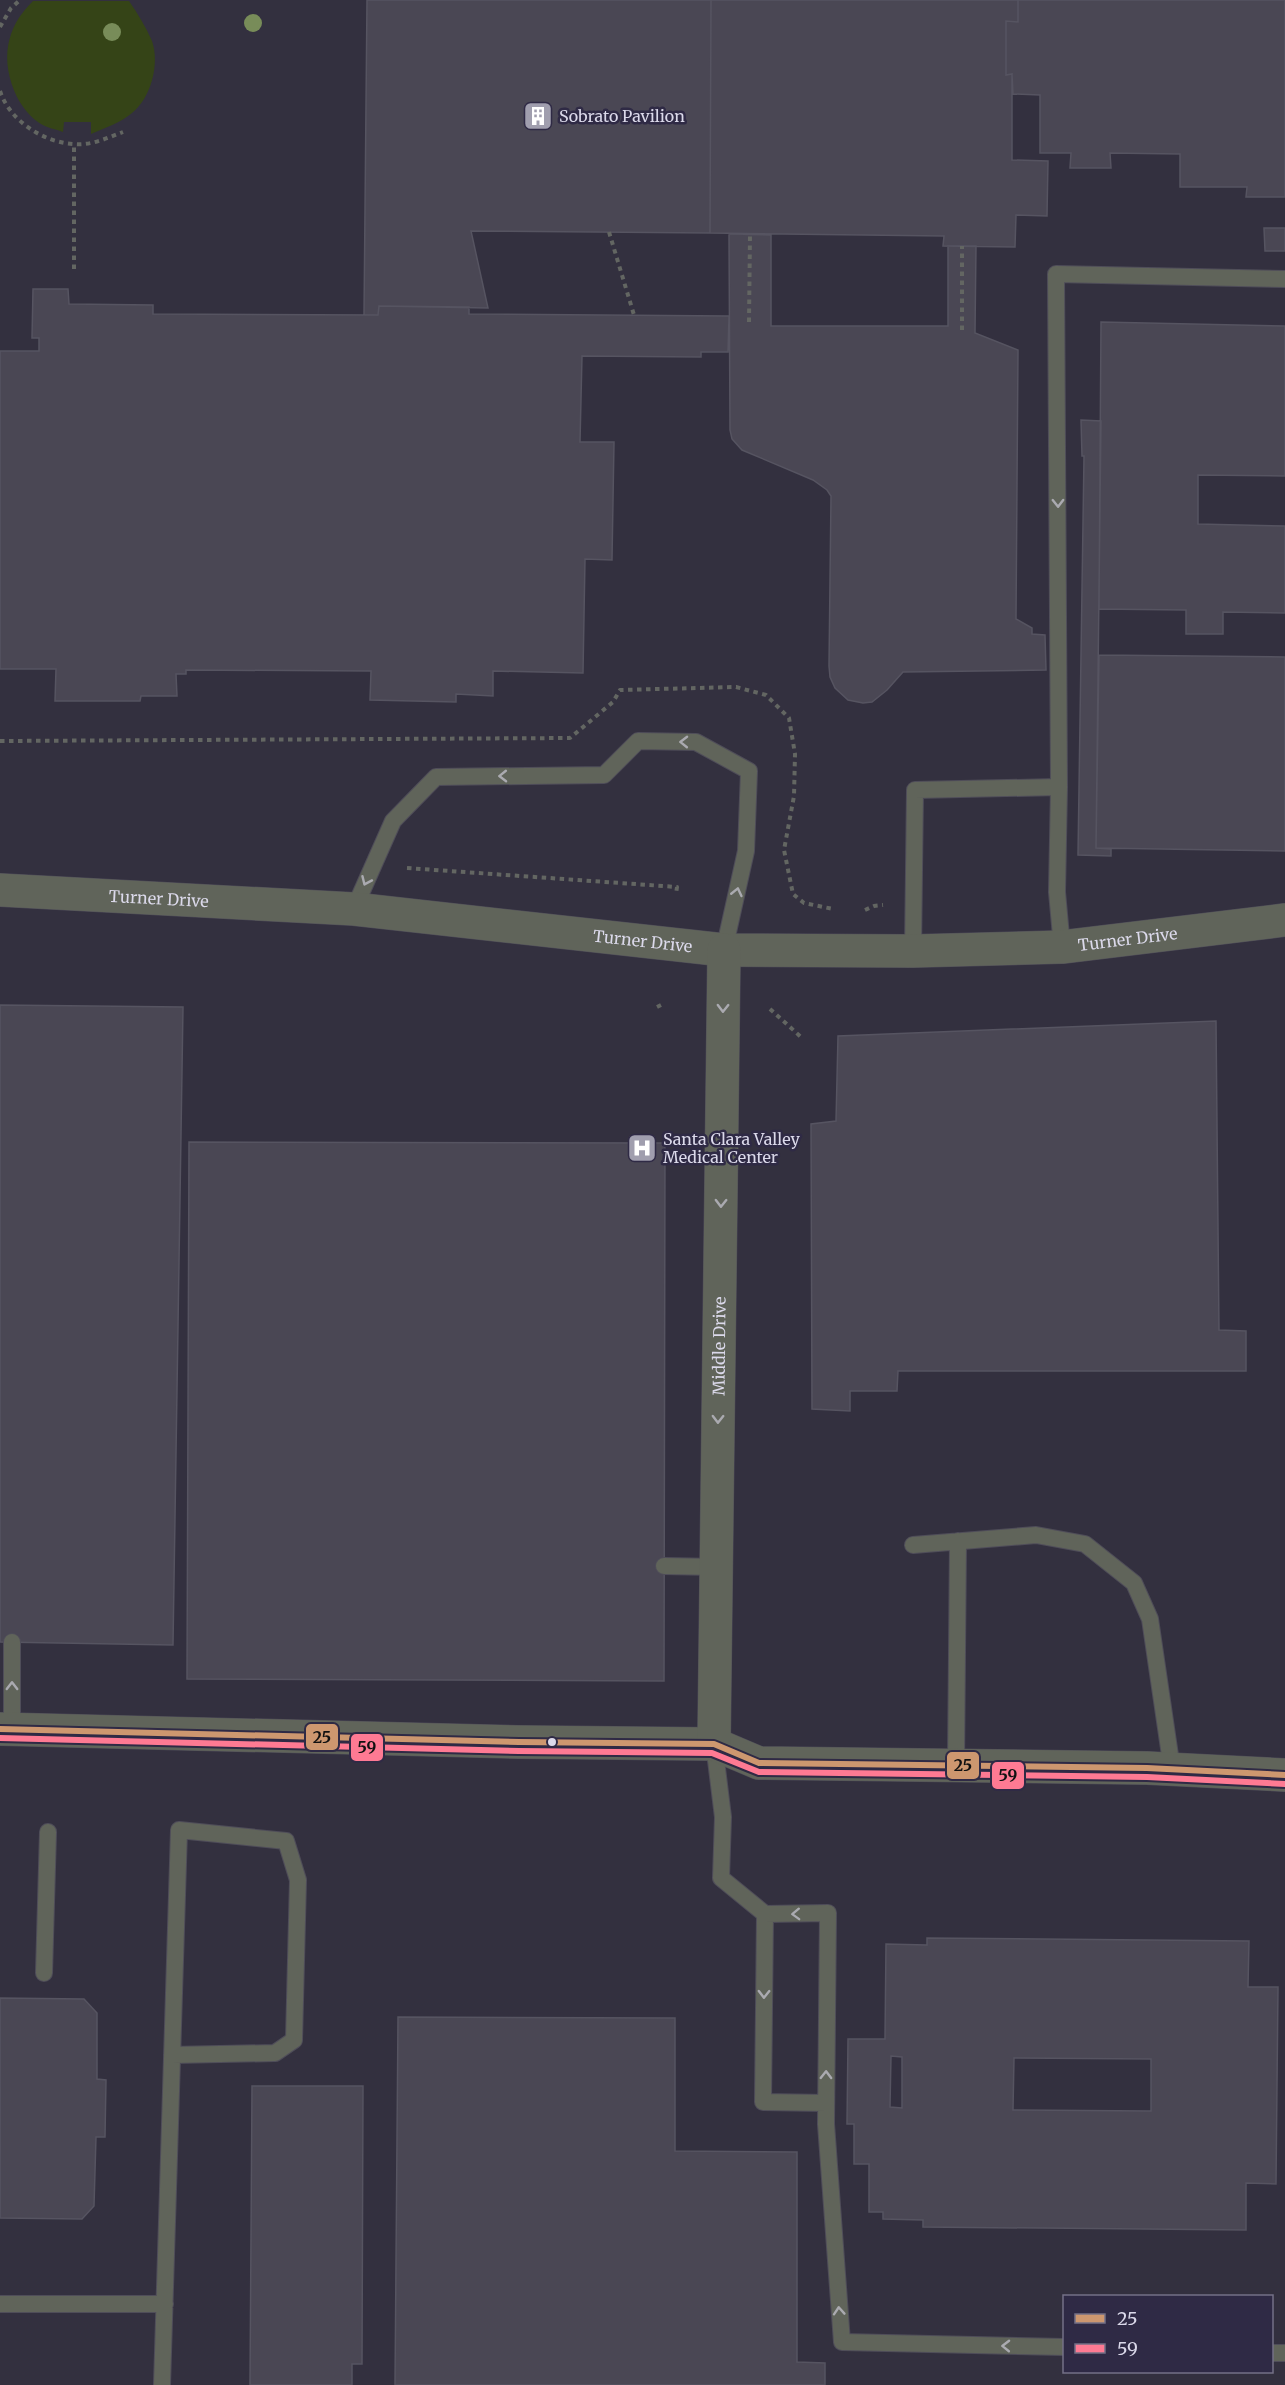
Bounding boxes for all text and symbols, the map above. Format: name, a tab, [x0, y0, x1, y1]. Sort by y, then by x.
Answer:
building icon: Sobrato Pavilion	[522, 100, 554, 132]
place label: Sobrato Pavilion	[559, 106, 685, 126]
one-way arrow	[1051, 499, 1064, 508]
one-way arrow	[680, 736, 689, 748]
one-way arrow	[499, 770, 508, 782]
one-way arrow	[361, 875, 373, 886]
street label: Turner Drive	[108, 886, 209, 911]
one-way arrow	[730, 888, 743, 898]
street label: Turner Drive	[1077, 923, 1178, 955]
street label: Turner Drive	[592, 926, 693, 956]
one-way arrow	[717, 1004, 729, 1013]
place label: Santa Clara Valley Medical Center	[663, 1129, 801, 1167]
hospital icon: Santa Clara Valley Medical Center	[626, 1132, 658, 1164]
one-way arrow	[714, 1198, 727, 1207]
street label: Middle Drive	[708, 1296, 730, 1396]
one-way arrow	[712, 1414, 724, 1423]
one-way arrow	[6, 1681, 18, 1690]
line badge: 25	[305, 1723, 339, 1751]
text: 25	[313, 1727, 331, 1747]
line badge: 59	[350, 1733, 384, 1762]
unlabelled marker	[546, 1736, 558, 1748]
text: 59	[358, 1737, 377, 1757]
line badge: 25	[946, 1751, 980, 1780]
text: 25	[954, 1755, 972, 1775]
line badge: 59	[991, 1761, 1025, 1790]
text: 59	[999, 1765, 1018, 1785]
one-way arrow	[791, 1907, 800, 1920]
one-way arrow	[758, 1989, 770, 1998]
one-way arrow	[820, 2070, 832, 2079]
legend	[1063, 2295, 1273, 2373]
one-way arrow	[833, 2307, 846, 2316]
text: 25	[1117, 2307, 1138, 2330]
text: 59	[1117, 2337, 1138, 2360]
one-way arrow	[1002, 2340, 1011, 2352]

